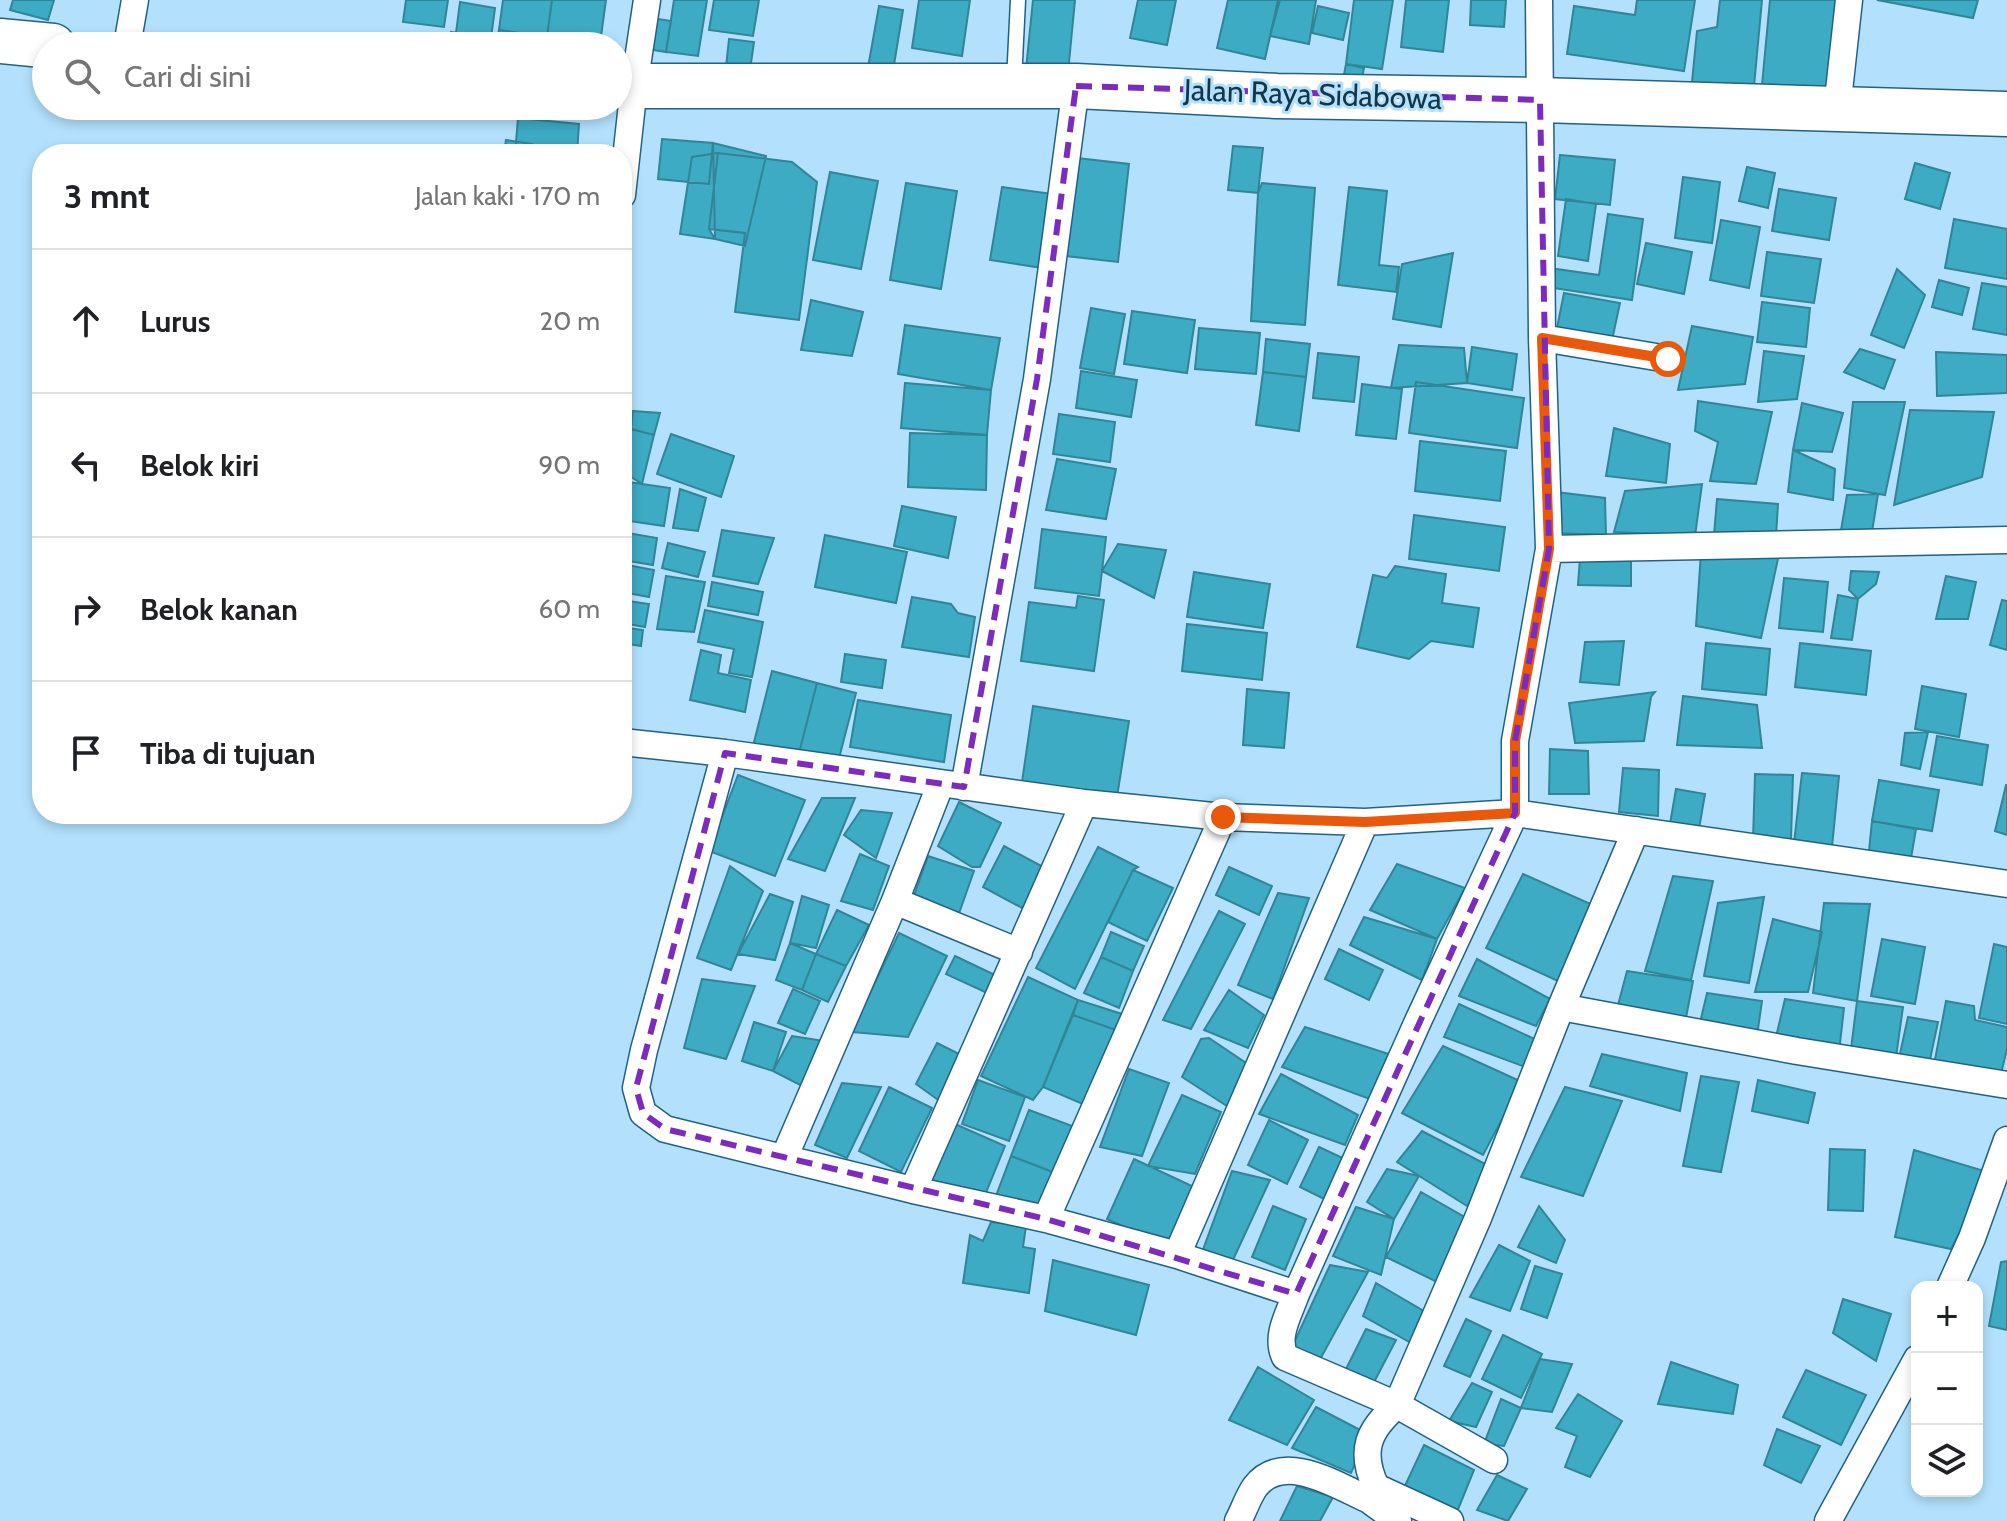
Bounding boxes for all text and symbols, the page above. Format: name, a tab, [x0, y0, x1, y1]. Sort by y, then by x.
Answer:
search box	[32, 32, 632, 120]
icon: search	[60, 54, 104, 98]
text: Cari di sini	[124, 58, 251, 95]
street label: Jalan Raya Sidabowa	[1182, 71, 1443, 117]
text: 3 mnt	[64, 175, 150, 217]
text: Jalan kaki · 170 m	[415, 180, 600, 212]
icon: ahead	[64, 299, 108, 343]
text: Lurus	[140, 303, 211, 340]
text: 20 m	[540, 305, 600, 337]
route start	[1650, 341, 1686, 377]
icon: left	[64, 443, 108, 487]
text: Belok kiri	[140, 447, 259, 484]
text: 90 m	[538, 449, 600, 481]
icon: right	[64, 587, 108, 631]
text: Belok kanan	[140, 591, 298, 628]
text: 60 m	[538, 593, 600, 625]
icon: arrive	[64, 731, 108, 775]
text: Tiba di tujuan	[140, 735, 316, 772]
route end	[1205, 799, 1241, 835]
map controls	[1911, 1281, 1983, 1497]
button: +	[1911, 1281, 1983, 1353]
button: −	[1911, 1353, 1983, 1425]
button: layers	[1911, 1425, 1983, 1497]

